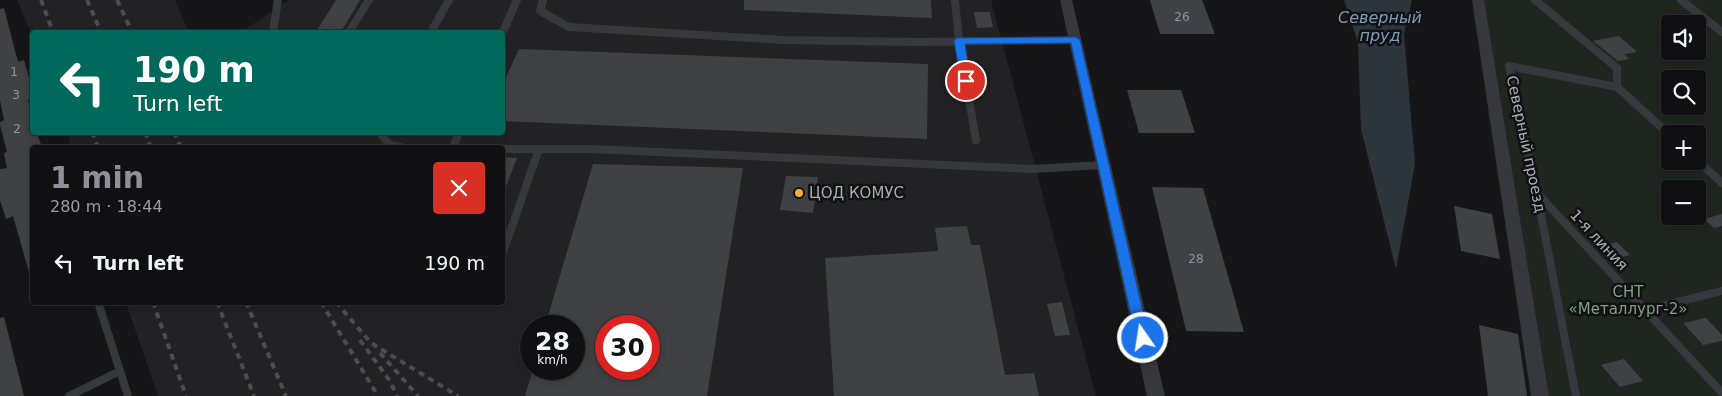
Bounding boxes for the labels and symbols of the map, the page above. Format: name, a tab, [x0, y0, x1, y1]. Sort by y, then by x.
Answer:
water label: Северный пруд	[1338, 8, 1422, 45]
house number: 26	[1174, 10, 1190, 24]
pin	[945, 60, 987, 102]
house number: 1	[10, 65, 18, 79]
street label: Северный проезд	[1503, 74, 1549, 214]
house number: 3	[12, 88, 20, 102]
house number: 2	[13, 122, 21, 136]
place label: ЦОД КОМУС	[809, 184, 904, 202]
marker: ЦОД КОМУС	[793, 187, 805, 199]
street label: 1-я линия	[1566, 206, 1632, 274]
house number: 28	[1188, 252, 1204, 266]
park label: СНТ «Металлург-2»	[1569, 283, 1687, 318]
position arrow	[1116, 311, 1168, 363]
speed limit sign: 30	[595, 315, 660, 380]

